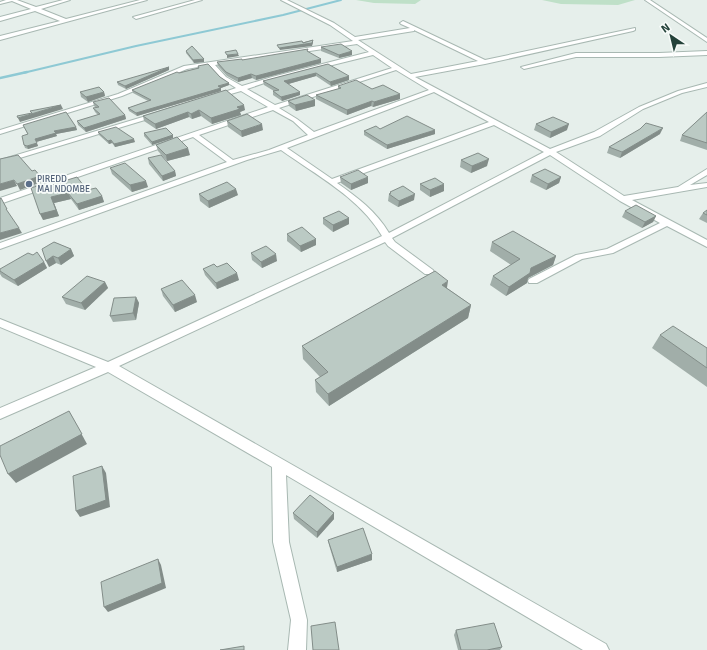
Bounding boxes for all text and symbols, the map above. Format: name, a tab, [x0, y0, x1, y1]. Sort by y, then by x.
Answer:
north arrow	[651, 16, 691, 56]
text: N	[659, 21, 672, 36]
place label: PIREDD MAI NDOMBE	[37, 174, 90, 195]
marker: PIREDD MAI NDOMBE	[24, 179, 34, 189]

